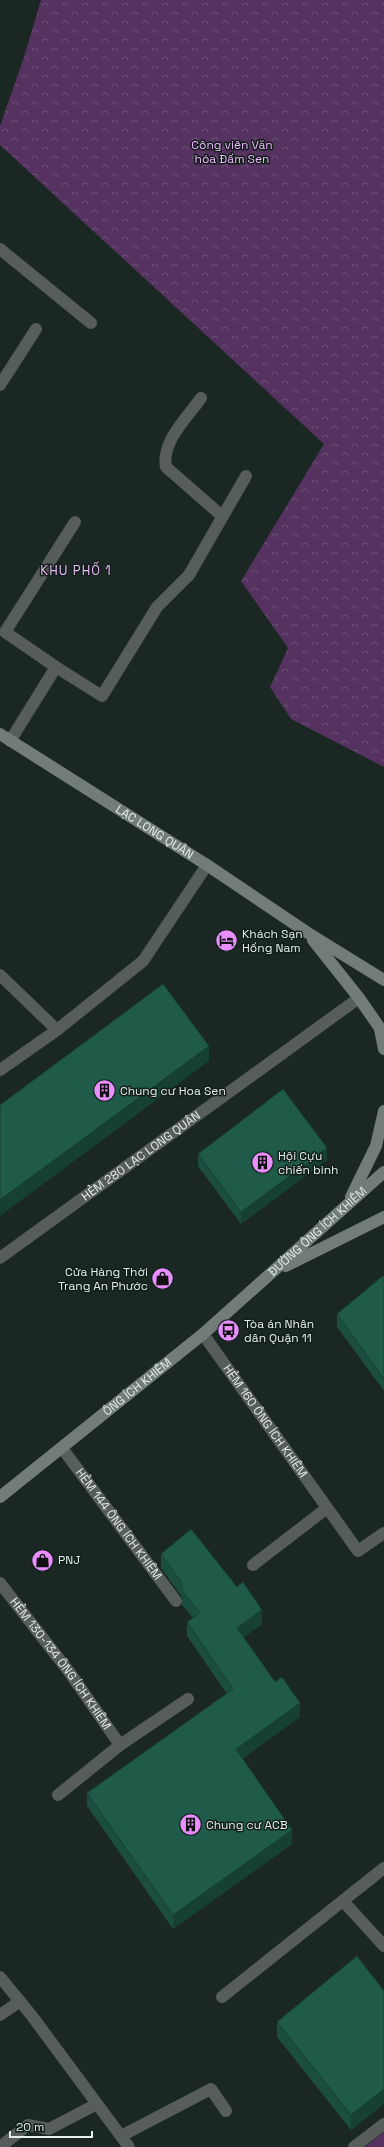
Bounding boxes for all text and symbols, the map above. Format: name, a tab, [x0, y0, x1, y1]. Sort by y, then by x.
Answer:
park label: Công viên Văn hóa Đầm Sen	[191, 137, 273, 167]
district label: KHU PHỐ 1	[40, 561, 112, 579]
street label: LẠC LONG QUÂN	[113, 801, 197, 863]
place label: Khách Sạn Hồng Nam	[242, 926, 303, 956]
hotel icon: Khách Sạn Hồng Nam	[213, 928, 239, 954]
building icon: Chung cư Hoa Sen	[91, 1078, 117, 1104]
place label: Chung cư Hoa Sen	[120, 1083, 226, 1099]
street label: HẺM 280 LẠC LONG QUÂN	[78, 1107, 204, 1204]
place label: Hội Cựu chiến binh	[278, 1148, 338, 1178]
building icon: Hội Cựu chiến binh	[249, 1150, 275, 1176]
street label: ĐƯỜNG ÔNG ÍCH KHIÊM	[265, 1183, 370, 1280]
place label: Cửa Hàng Thời Trang An Phước	[58, 1264, 148, 1294]
shop icon: Cửa Hàng Thời Trang An Phước	[150, 1266, 176, 1292]
place label: Tòa án Nhân dân Quận 11	[244, 1316, 314, 1346]
bus stop icon: Tòa án Nhân dân Quận 11	[216, 1318, 242, 1344]
street label: ÔNG ÍCH KHIÊM	[100, 1354, 175, 1419]
street label: HẺM 160 ÔNG ÍCH KHIÊM	[219, 1361, 311, 1481]
street label: HẺM 144 ÔNG ÍCH KHIÊM	[72, 1465, 166, 1583]
shop icon: PNJ	[29, 1547, 55, 1573]
place label: PNJ	[58, 1552, 80, 1568]
street label: HẺM 130-134 ÔNG ÍCH KHIÊM	[6, 1595, 115, 1733]
building icon: Chung cư ACB	[177, 1812, 203, 1838]
place label: Chung cư ACB	[206, 1817, 288, 1833]
scale bar	[10, 2113, 92, 2139]
text: 20 m	[16, 2119, 44, 2135]

